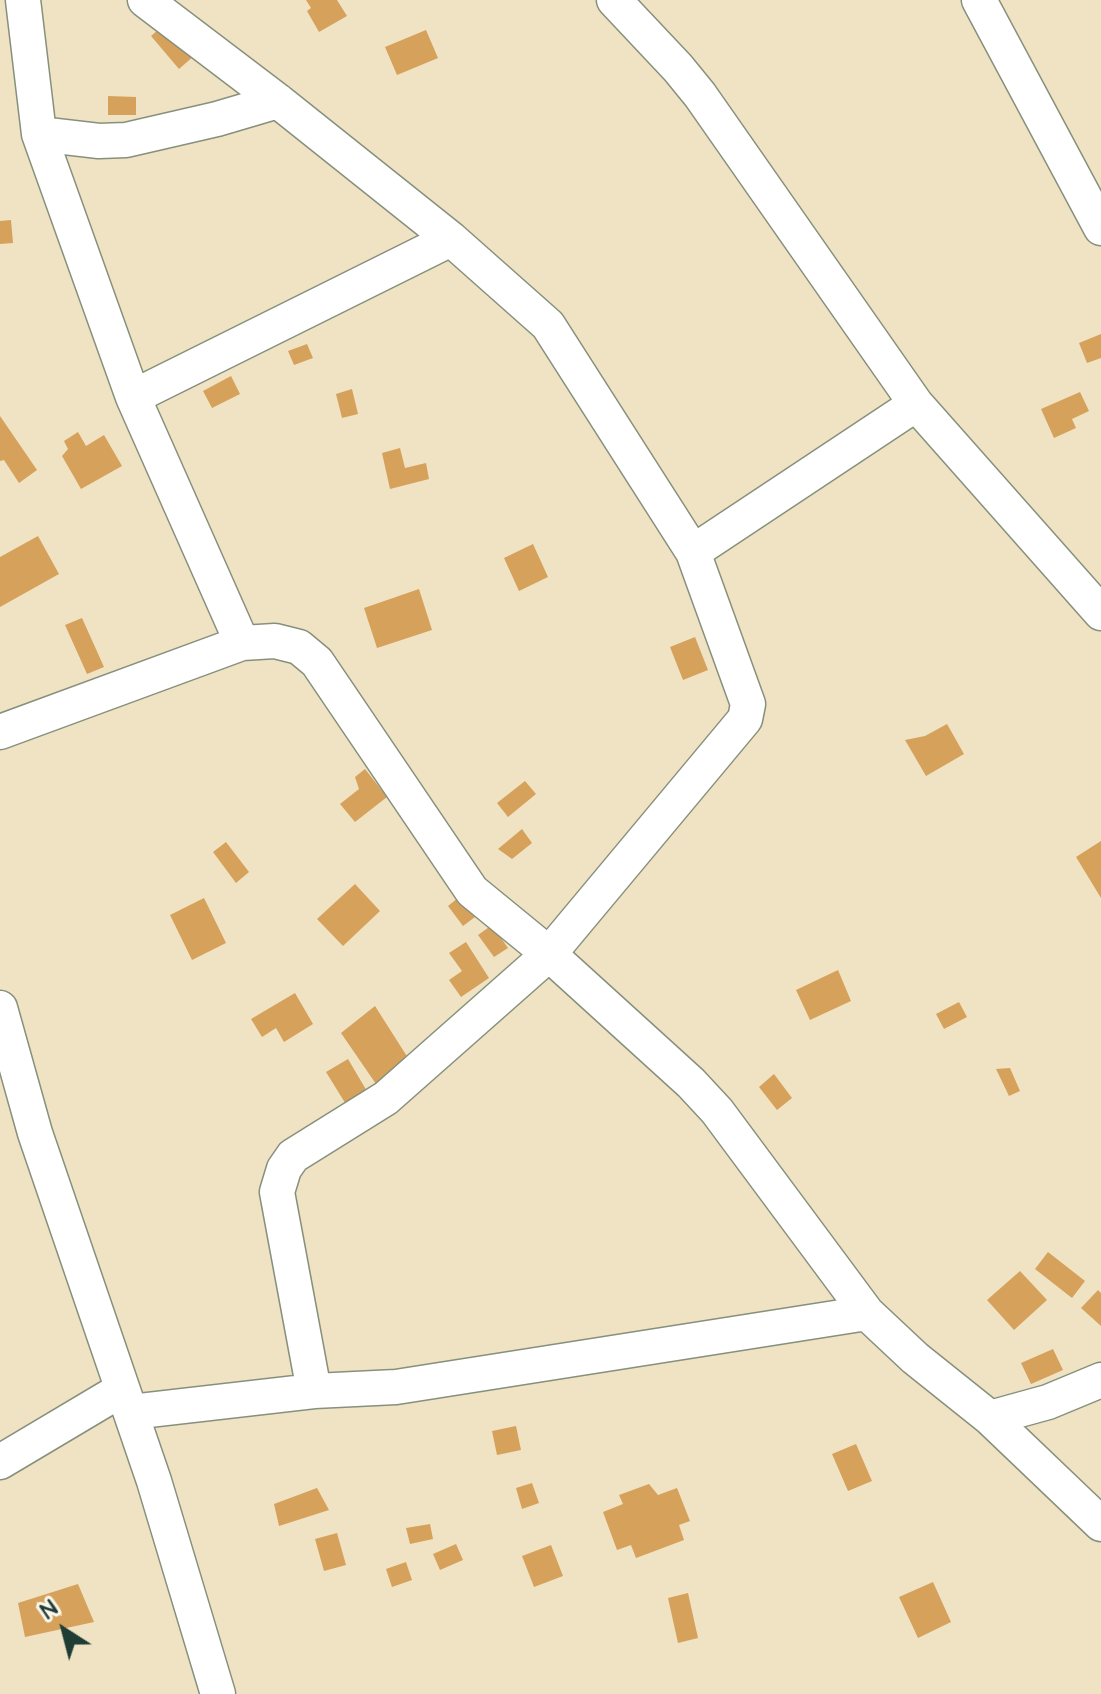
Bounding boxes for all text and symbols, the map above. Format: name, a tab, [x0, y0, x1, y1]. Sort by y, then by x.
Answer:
north arrow	[24, 1590, 104, 1670]
text: N	[35, 1594, 64, 1627]

